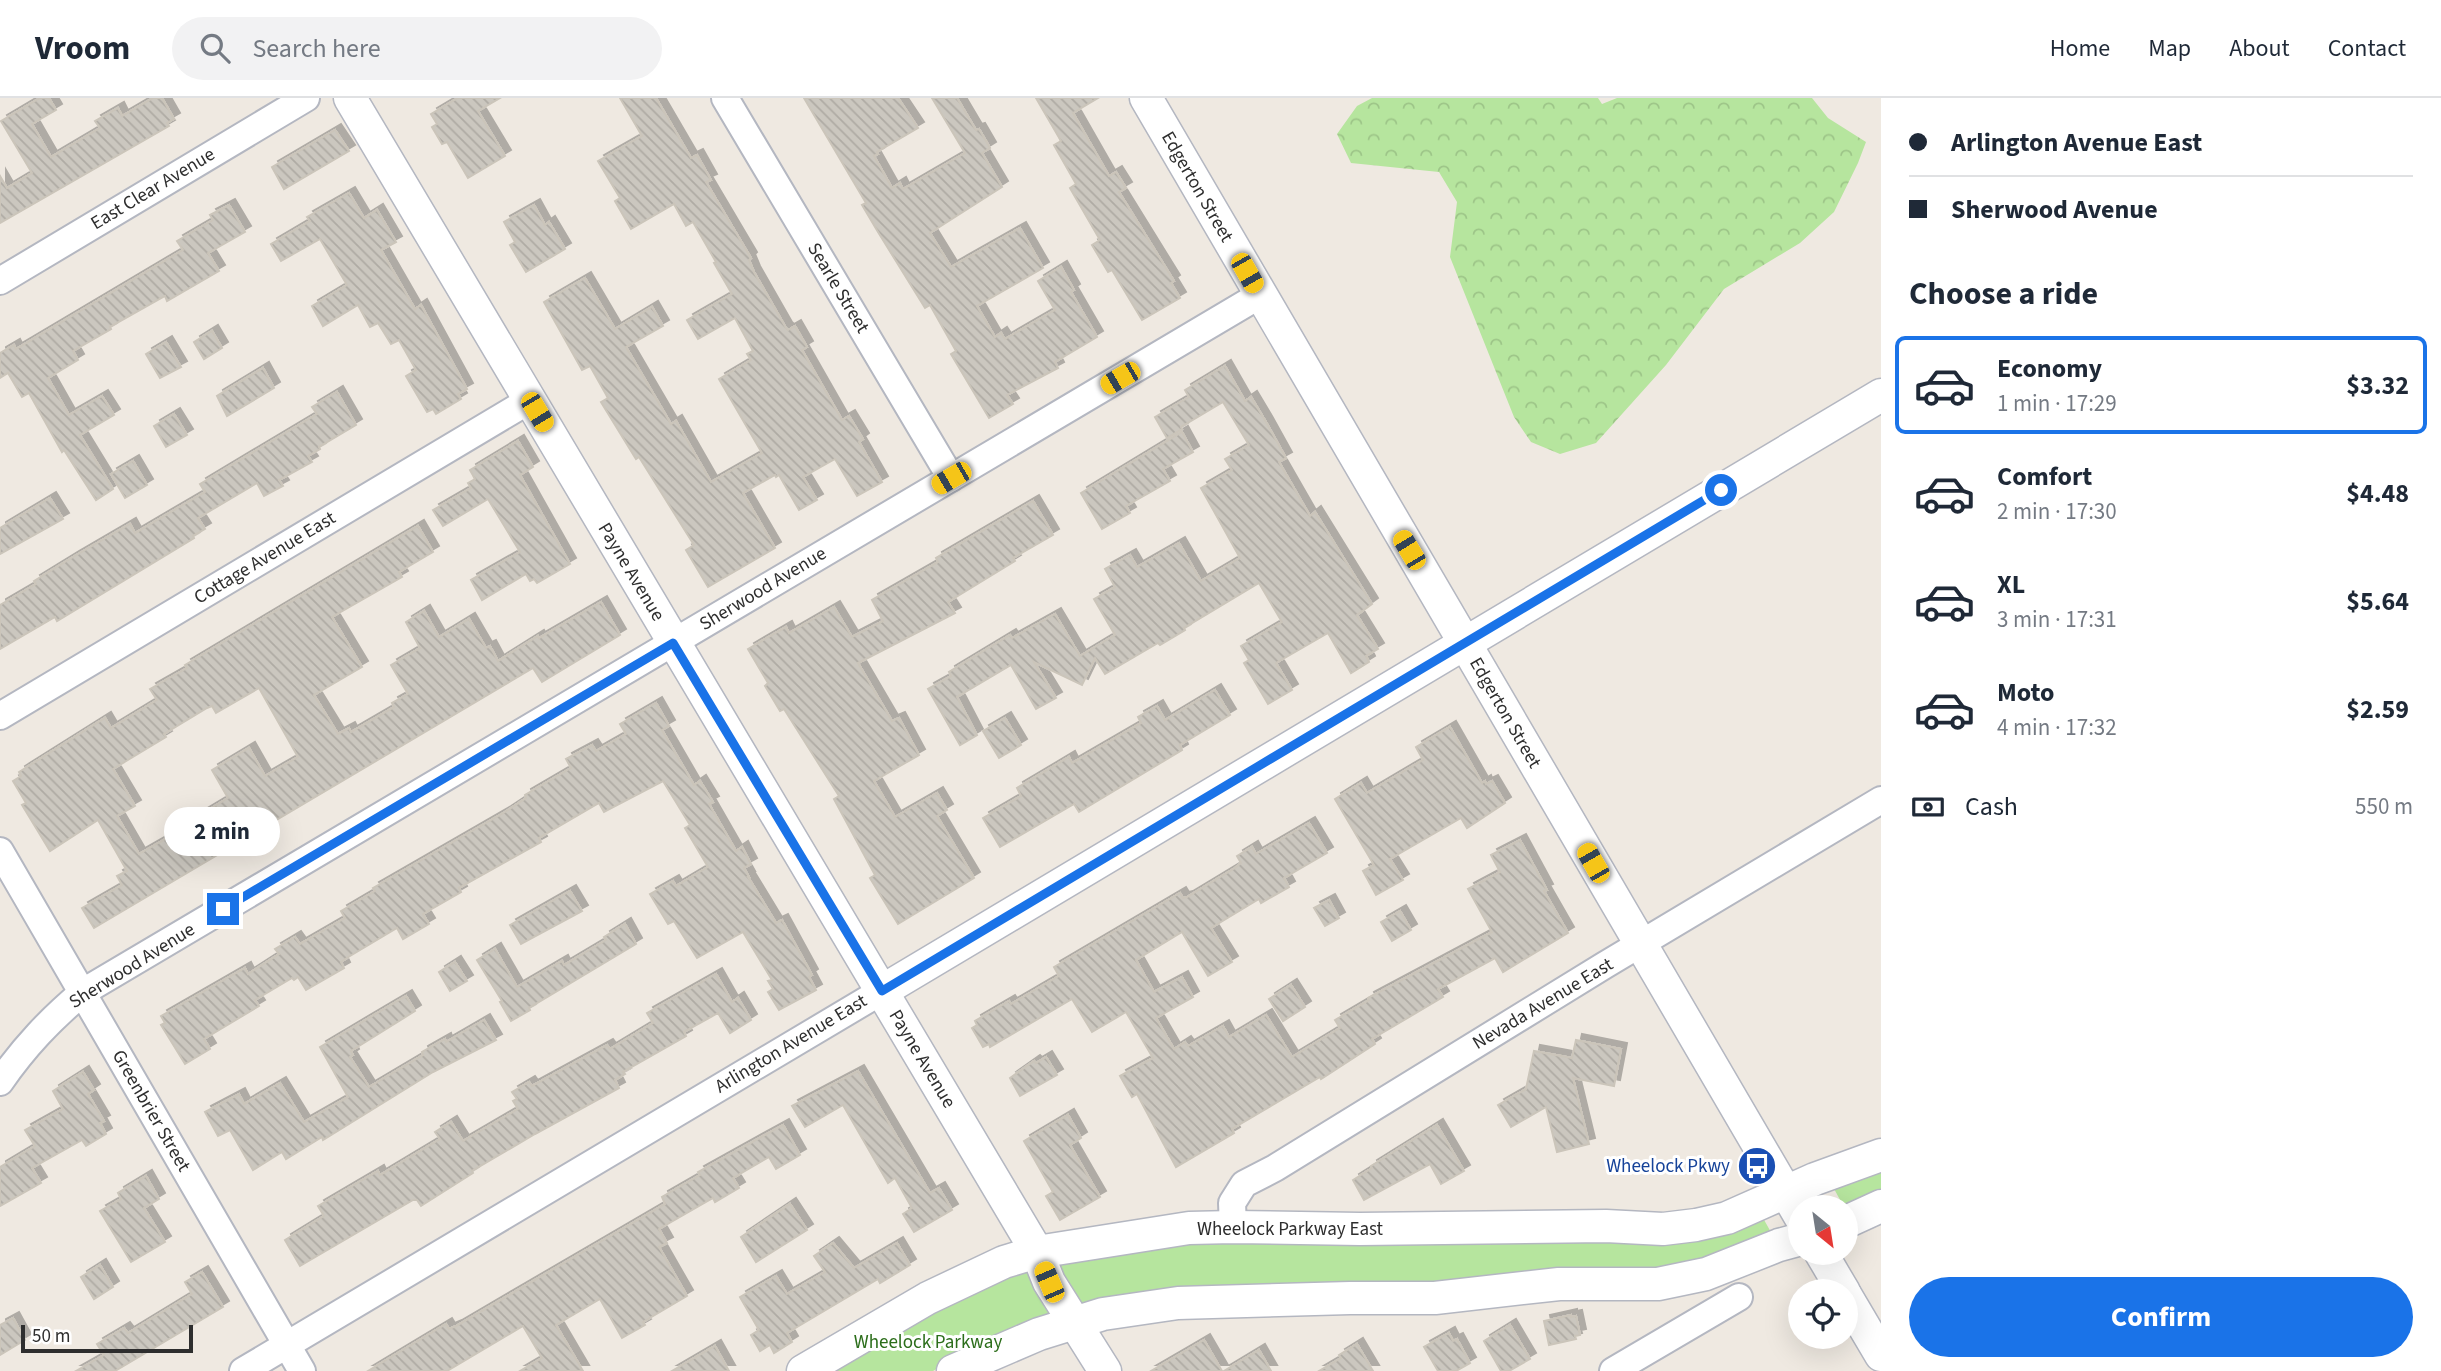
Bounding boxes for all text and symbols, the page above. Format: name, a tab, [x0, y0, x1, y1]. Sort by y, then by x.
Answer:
search box	[172, 17, 662, 80]
text: Vroom	[35, 25, 130, 72]
icon: search	[196, 29, 234, 67]
text: Search here	[252, 30, 381, 67]
text: Home	[2050, 31, 2110, 66]
text: Map	[2148, 31, 2191, 66]
text: About	[2229, 31, 2290, 66]
text: Contact	[2328, 31, 2406, 66]
text: Arlington Avenue East	[1951, 124, 2202, 161]
street label: Edgerton Street	[1154, 127, 1240, 248]
street label: East Clear Avenue	[86, 141, 220, 237]
text: Sherwood Avenue	[1951, 191, 2158, 228]
street label: Searle Street	[800, 238, 876, 339]
car	[1228, 250, 1267, 296]
text: Choose a ride	[1909, 271, 2098, 317]
text: Economy	[1997, 350, 2102, 387]
icon: car	[1913, 354, 1976, 417]
car	[1097, 358, 1144, 398]
text: $3.32	[2346, 367, 2409, 404]
text: 1 min · 17:29	[1997, 387, 2117, 420]
car	[518, 389, 557, 435]
car	[928, 458, 975, 498]
text: Comfort	[1997, 458, 2092, 495]
icon: car	[1913, 462, 1976, 525]
route start	[1705, 474, 1737, 506]
text: $4.48	[2346, 475, 2409, 512]
text: 2 min · 17:30	[1997, 495, 2117, 528]
street label: Cottage Avenue East	[189, 505, 341, 611]
street label: Payne Avenue	[591, 518, 671, 626]
car	[1390, 527, 1429, 573]
street label: Sherwood Avenue	[694, 540, 832, 638]
text: XL	[1997, 566, 2025, 603]
icon: car	[1913, 570, 1976, 633]
text: $5.64	[2346, 583, 2409, 620]
text: 3 min · 17:31	[1997, 603, 2117, 636]
street label: Edgerton Street	[1462, 653, 1548, 774]
text: Moto	[1997, 674, 2054, 711]
icon: car	[1913, 678, 1976, 741]
text: $2.59	[2346, 691, 2409, 728]
text: 4 min · 17:32	[1997, 711, 2117, 744]
icon: cash	[1909, 788, 1947, 826]
text: Cash	[1965, 788, 2018, 825]
text: 550 m	[2355, 790, 2413, 823]
callout: 2 min	[165, 808, 281, 856]
text: 2 min	[194, 815, 250, 848]
car	[1574, 840, 1613, 886]
route end	[207, 893, 239, 925]
street label: Sherwood Avenue	[64, 916, 200, 1016]
street label: Nevada Avenue East	[1468, 951, 1619, 1057]
street label: Arlington Avenue East	[710, 988, 873, 1100]
street label: Payne Avenue	[882, 1005, 962, 1113]
street label: Greenbrier Street	[105, 1045, 197, 1177]
bus stop icon: Wheelock Pkwy	[1736, 1145, 1778, 1187]
place label: Wheelock Pkwy	[1606, 1153, 1730, 1180]
north arrow	[1788, 1195, 1858, 1265]
map controls	[1788, 1195, 1858, 1349]
street label: Wheelock Parkway East	[1197, 1216, 1384, 1243]
car	[1032, 1259, 1067, 1305]
button: Confirm	[1909, 1277, 2413, 1357]
button: locate	[1788, 1279, 1858, 1349]
scale bar	[21, 1322, 192, 1354]
text: 50 m	[32, 1323, 70, 1350]
park label: Wheelock Parkway	[854, 1329, 1002, 1356]

